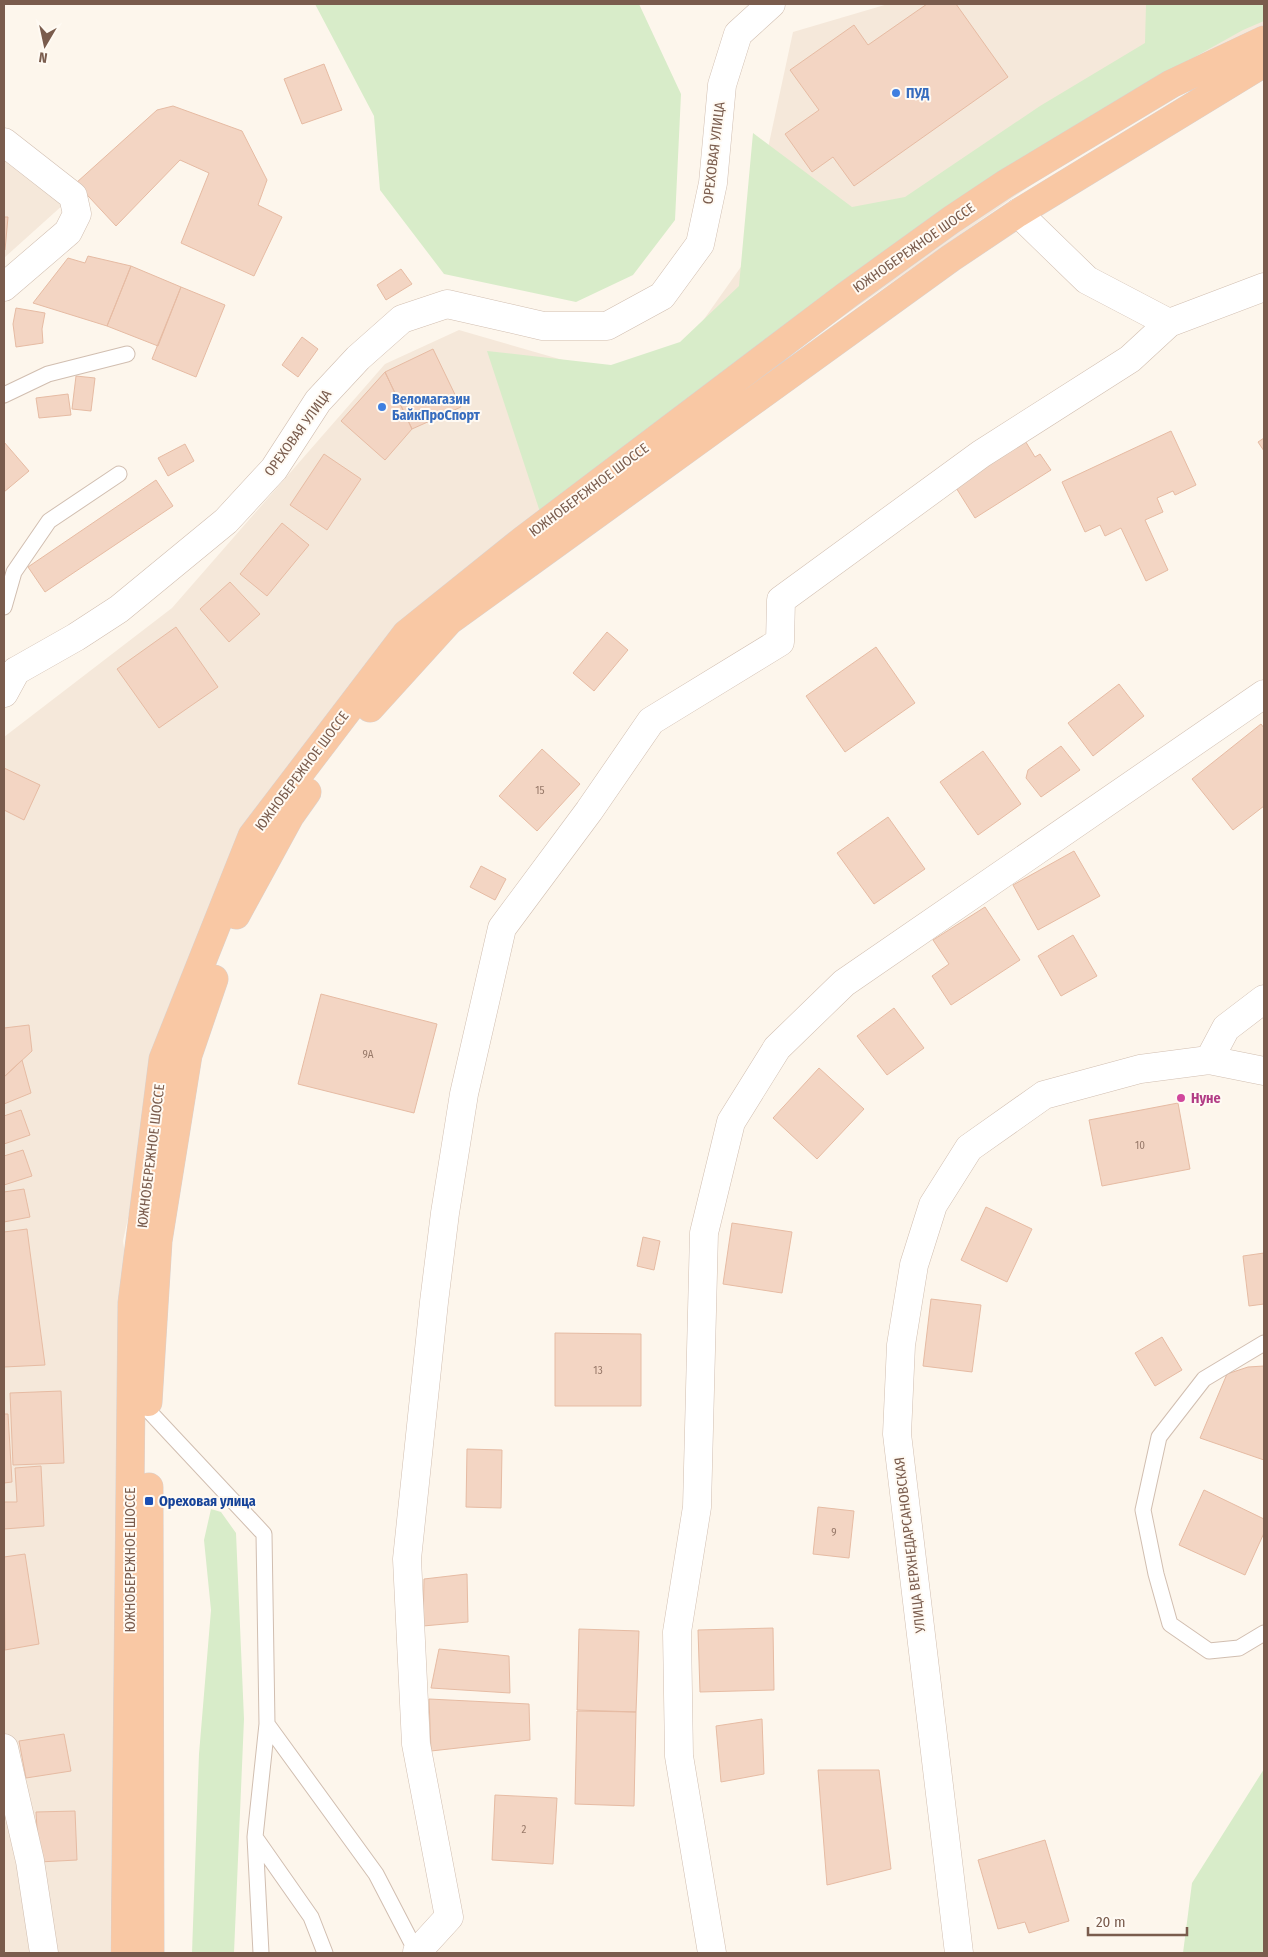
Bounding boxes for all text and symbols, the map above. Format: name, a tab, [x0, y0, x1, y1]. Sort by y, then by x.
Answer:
north arrow	[20, 20, 70, 70]
text: N	[38, 48, 49, 66]
place label: ПУД	[906, 85, 929, 102]
marker: ПУД	[890, 87, 902, 99]
street label: ОРЕХОВАЯ УЛИЦА	[699, 100, 729, 205]
street label: ЮЖНОБЕРЕЖНОЕ ШОССЕ	[850, 199, 979, 297]
street label: ОРЕХОВАЯ УЛИЦА	[261, 386, 336, 480]
place label: Веломагазин БайкПроСпорт	[392, 391, 481, 424]
marker: Веломагазин БайкПроСпорт	[376, 401, 388, 413]
street label: ЮЖНОБЕРЕЖНОЕ ШОССЕ	[526, 439, 652, 540]
street label: ЮЖНОБЕРЕЖНОЕ ШОССЕ	[252, 708, 353, 834]
house number: 15	[535, 784, 545, 797]
house number: 9А	[362, 1048, 374, 1061]
street label: ЮЖНОБЕРЕЖНОЕ ШОССЕ	[134, 1083, 168, 1229]
place label: Нуне	[1191, 1090, 1221, 1107]
marker: Нуне	[1175, 1092, 1187, 1104]
house number: 10	[1135, 1139, 1145, 1152]
house number: 13	[593, 1364, 603, 1377]
street label: УЛИЦА ВЕРХНЕДАРСАНОВСКАЯ	[891, 1456, 929, 1635]
street label: ЮЖНОБЕРЕЖНОЕ ШОССЕ	[122, 1487, 139, 1633]
place label: Ореховая улица	[159, 1493, 256, 1510]
marker: Ореховая улица	[143, 1495, 155, 1507]
house number: 9	[831, 1526, 837, 1539]
house number: 2	[522, 1823, 527, 1836]
scale bar	[1088, 1904, 1187, 1936]
text: 20 m	[1096, 1913, 1126, 1931]

